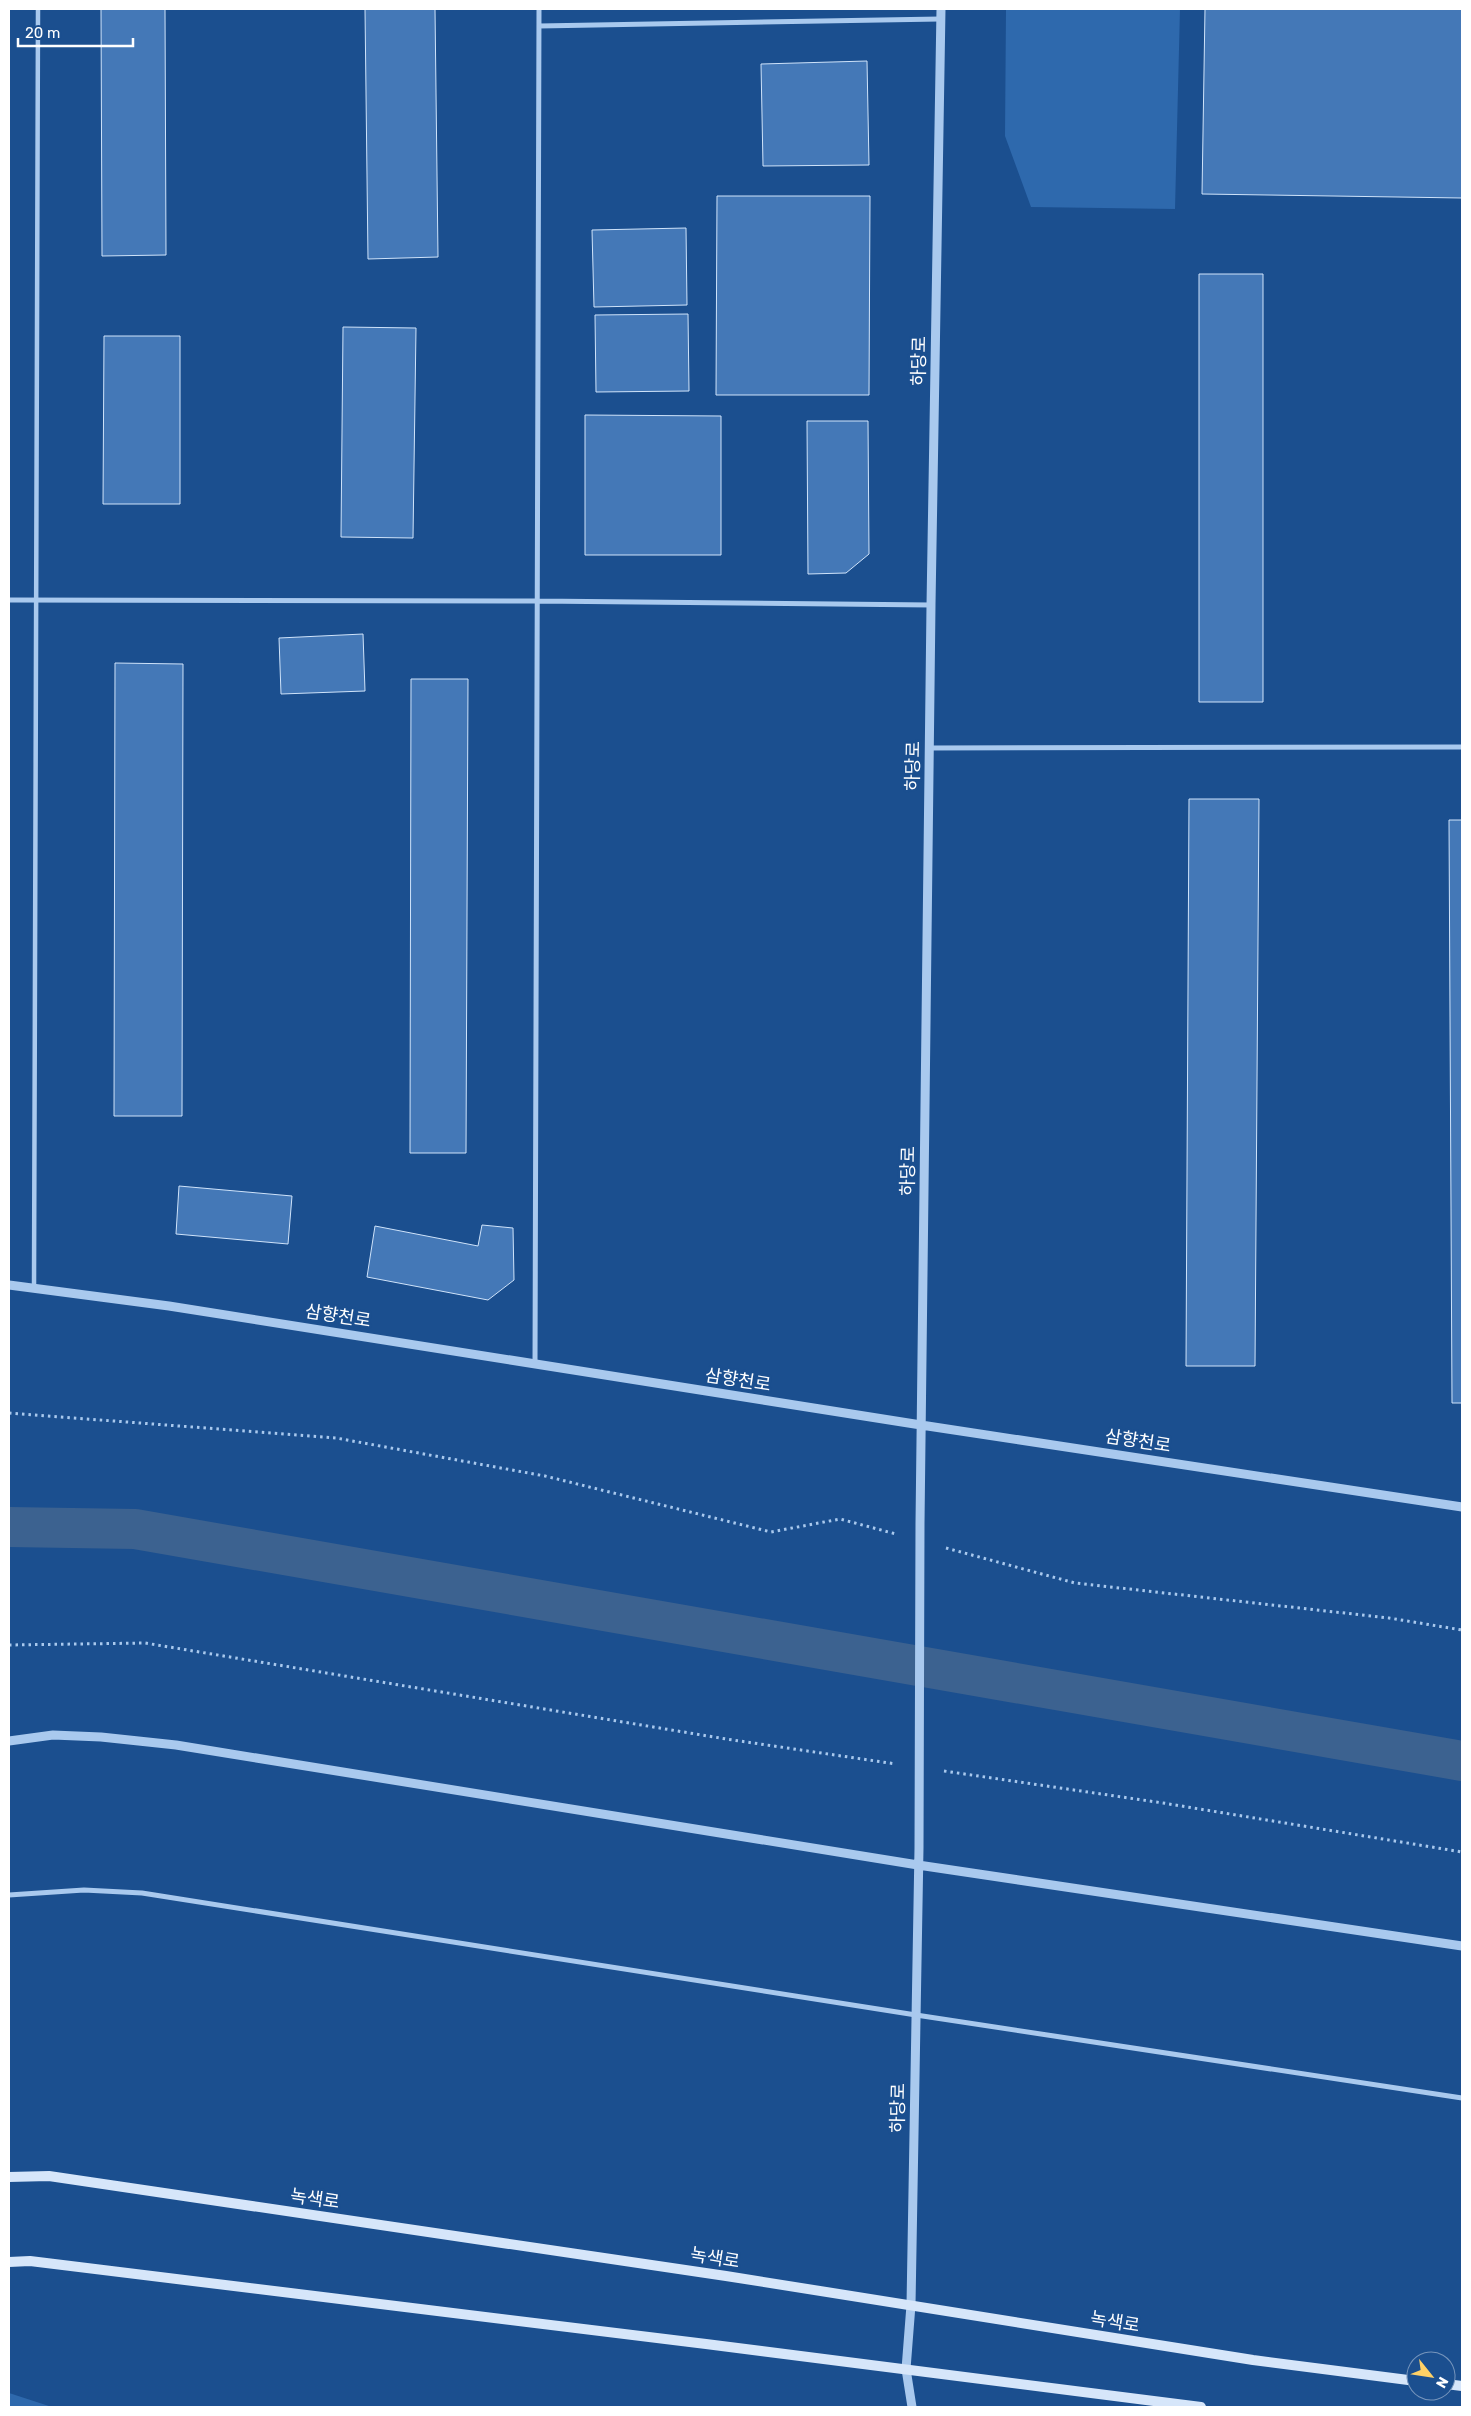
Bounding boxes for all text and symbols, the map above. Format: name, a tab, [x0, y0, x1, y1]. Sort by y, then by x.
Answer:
scale bar	[18, 15, 132, 47]
text: 20 m	[25, 24, 60, 42]
street label: 하당로	[908, 336, 930, 386]
street label: 하당로	[902, 741, 924, 791]
street label: 하당로	[897, 1146, 919, 1196]
street label: 삼향천로	[304, 1300, 372, 1332]
street label: 삼향천로	[704, 1364, 772, 1396]
street label: 삼향천로	[1104, 1425, 1172, 1457]
street label: 하당로	[887, 2083, 909, 2133]
street label: 녹색로	[289, 2185, 341, 2213]
street label: 녹색로	[689, 2243, 741, 2273]
street label: 녹색로	[1089, 2307, 1141, 2337]
north arrow	[1406, 2351, 1456, 2401]
text: N	[1432, 2374, 1452, 2391]

